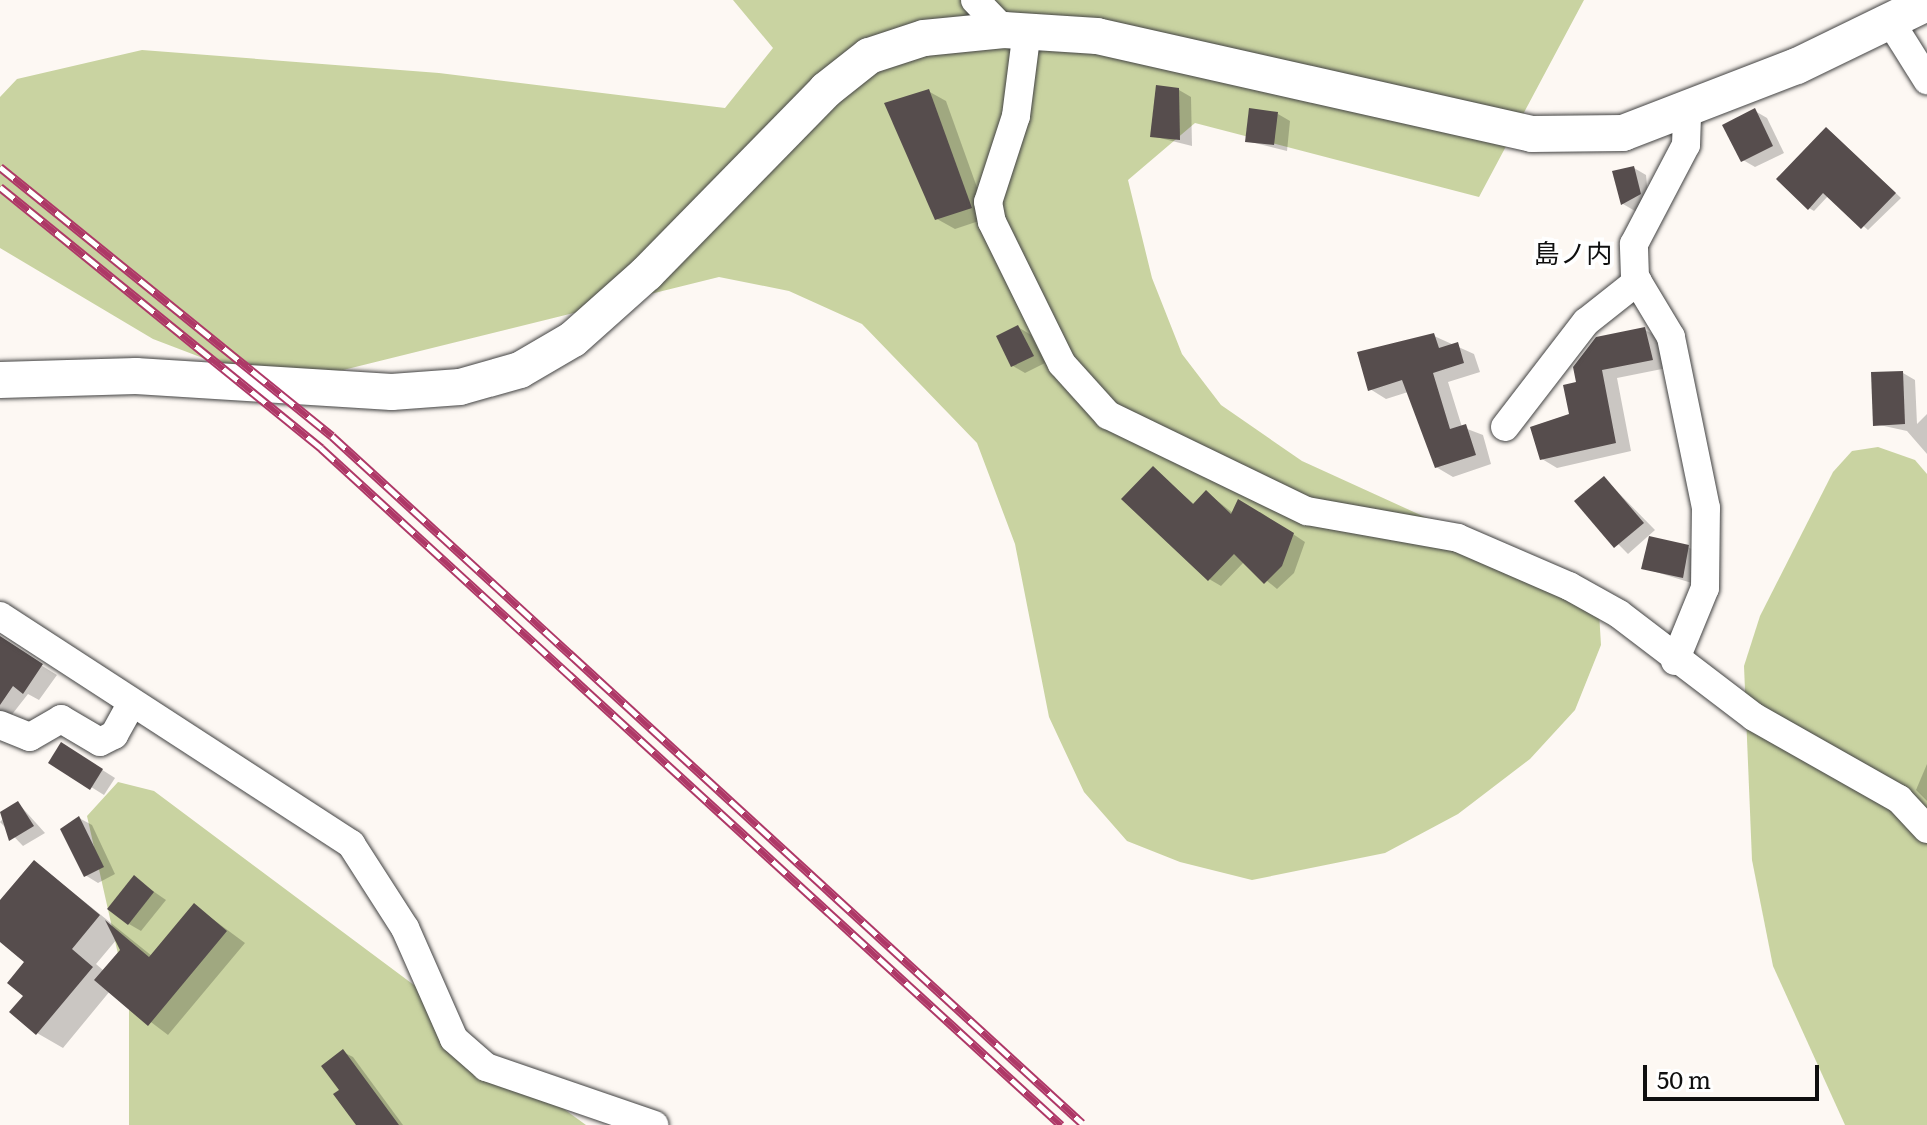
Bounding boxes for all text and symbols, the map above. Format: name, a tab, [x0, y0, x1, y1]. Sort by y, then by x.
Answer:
district label: 島ノ内	[1534, 236, 1612, 268]
scale bar	[1647, 1049, 1823, 1099]
text: 50 m	[1657, 1061, 1711, 1096]

